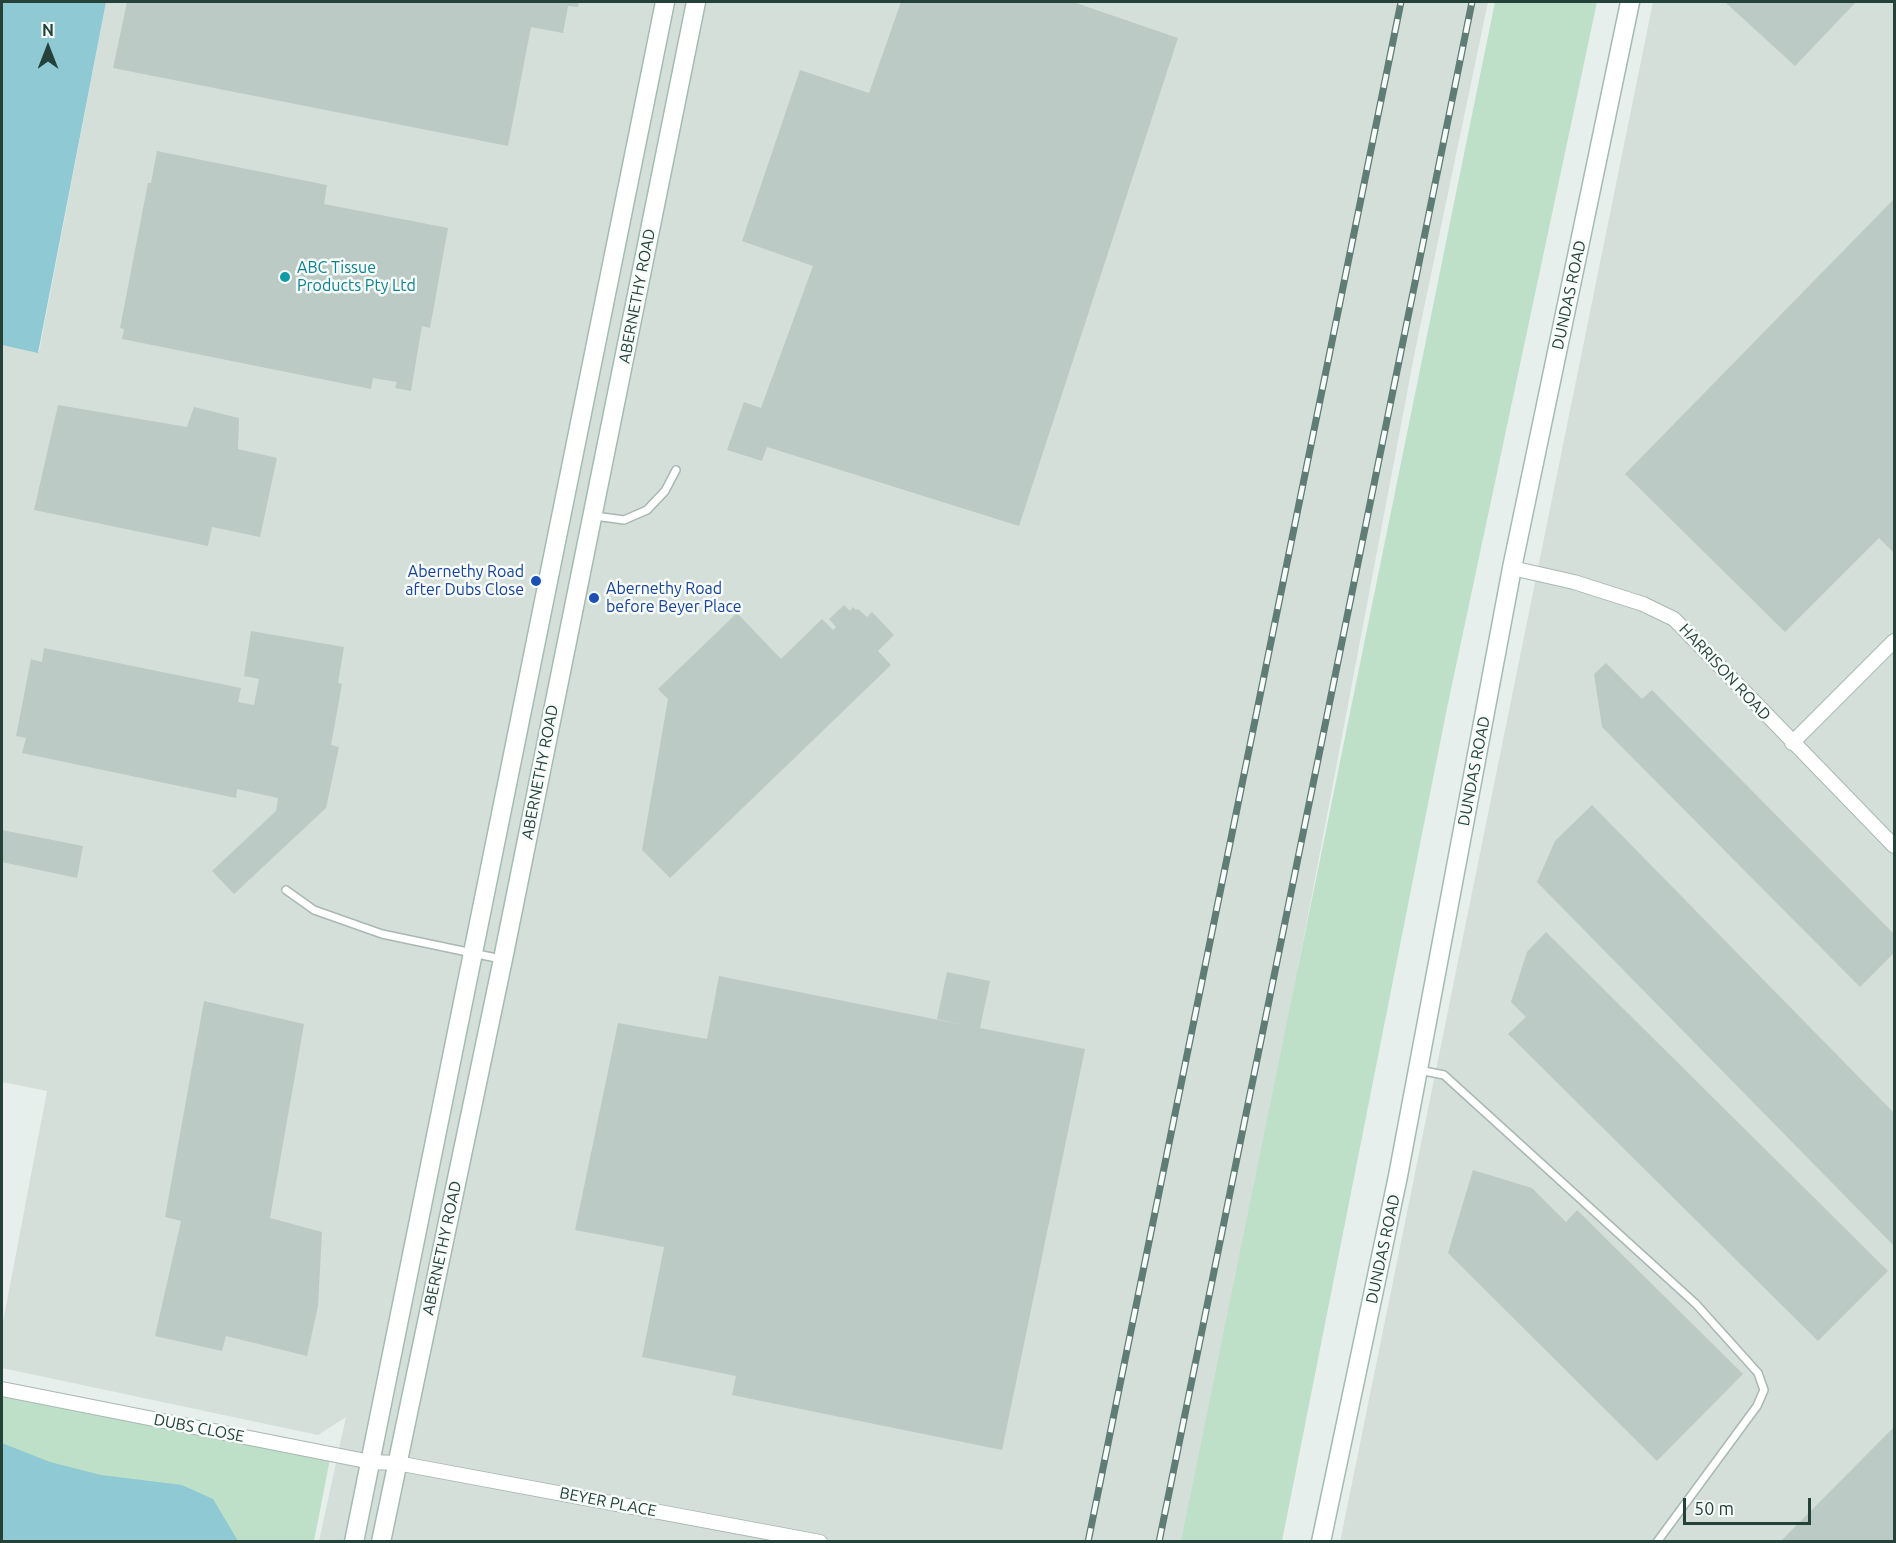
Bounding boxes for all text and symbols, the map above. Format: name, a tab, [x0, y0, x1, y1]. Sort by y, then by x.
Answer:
north arrow	[18, 18, 78, 78]
text: N	[42, 21, 54, 39]
street label: ABERNETHY ROAD	[615, 227, 659, 365]
street label: DUNDAS ROAD	[1548, 239, 1590, 351]
place label: ABC Tissue Products Pty Ltd	[297, 258, 416, 296]
marker: ABC Tissue Products Pty Ltd	[278, 270, 292, 284]
place label: Abernethy Road after Dubs Close	[405, 562, 524, 600]
marker: Abernethy Road after Dubs Close	[529, 574, 543, 588]
place label: Abernethy Road before Beyer Place	[606, 579, 742, 617]
marker: Abernethy Road before Beyer Place	[587, 591, 601, 605]
street label: HARRISON ROAD	[1675, 620, 1775, 724]
street label: ABERNETHY ROAD	[518, 703, 562, 841]
street label: DUNDAS ROAD	[1454, 714, 1494, 828]
street label: ABERNETHY ROAD	[418, 1179, 466, 1317]
street label: DUNDAS ROAD	[1362, 1193, 1404, 1305]
street label: DUBS CLOSE	[152, 1410, 246, 1446]
street label: BEYER PLACE	[558, 1483, 658, 1521]
scale bar	[1686, 1486, 1814, 1524]
text: 50 m	[1694, 1498, 1734, 1518]

